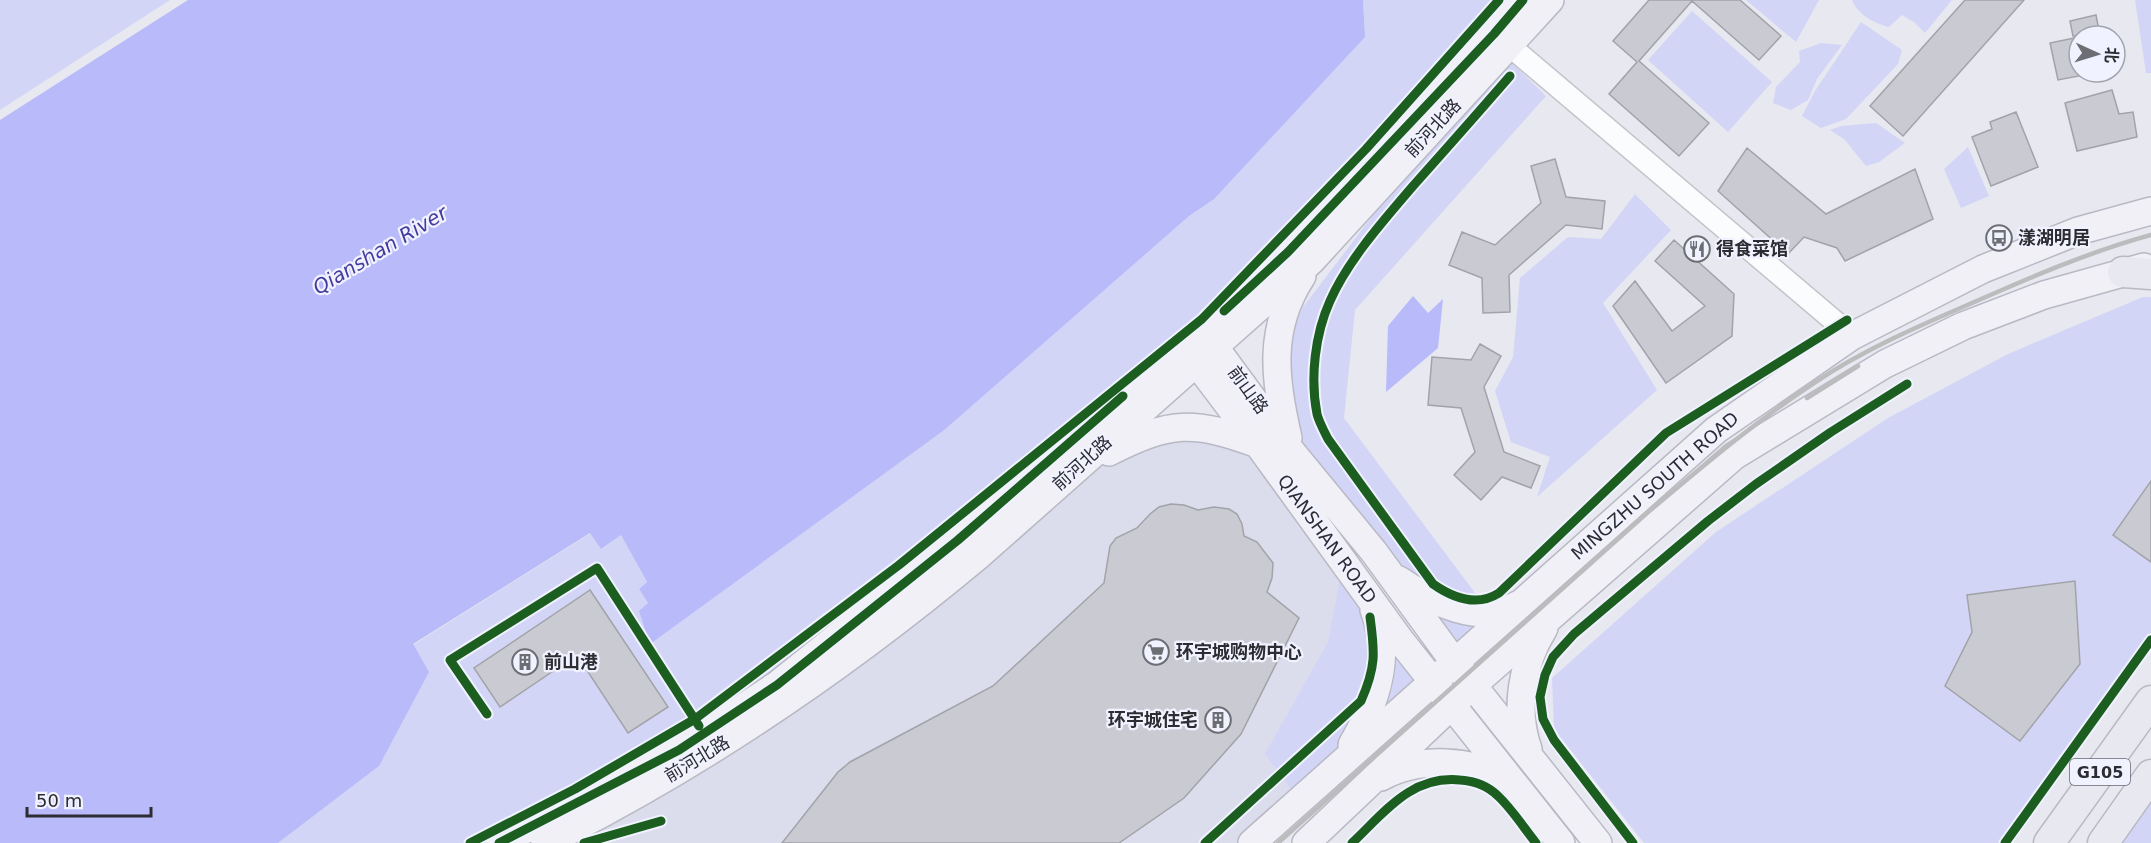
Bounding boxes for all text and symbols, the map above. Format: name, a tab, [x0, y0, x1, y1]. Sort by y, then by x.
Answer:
north arrow	[2067, 24, 2127, 84]
text: 北	[2101, 46, 2122, 64]
street label: 前河北路	[1400, 94, 1465, 161]
water label: Qianshan River	[308, 200, 453, 300]
bus stop icon: 漾湖明居	[1984, 223, 2014, 253]
place label: 漾湖明居	[2018, 227, 2090, 248]
restaurant icon: 得食菜馆	[1682, 234, 1712, 264]
place label: 得食菜馆	[1716, 238, 1788, 259]
street label: 前山路	[1224, 362, 1273, 418]
street label: MINGZHU SOUTH ROAD	[1567, 407, 1743, 564]
street label: 前河北路	[1048, 431, 1115, 495]
street label: QIANSHAN ROAD	[1274, 470, 1381, 607]
supermarket icon: 环宇城购物中心	[1141, 637, 1171, 667]
place label: 环宇城购物中心	[1176, 641, 1302, 662]
building icon: 前山港	[510, 647, 540, 677]
place label: 前山港	[544, 651, 598, 672]
building icon: 环宇城住宅	[1203, 705, 1233, 735]
place label: 环宇城住宅	[1108, 709, 1198, 730]
street label: 前河北路	[660, 731, 733, 786]
road number: G105	[2070, 759, 2130, 785]
scale bar	[27, 780, 152, 818]
text: 50 m	[36, 790, 82, 811]

